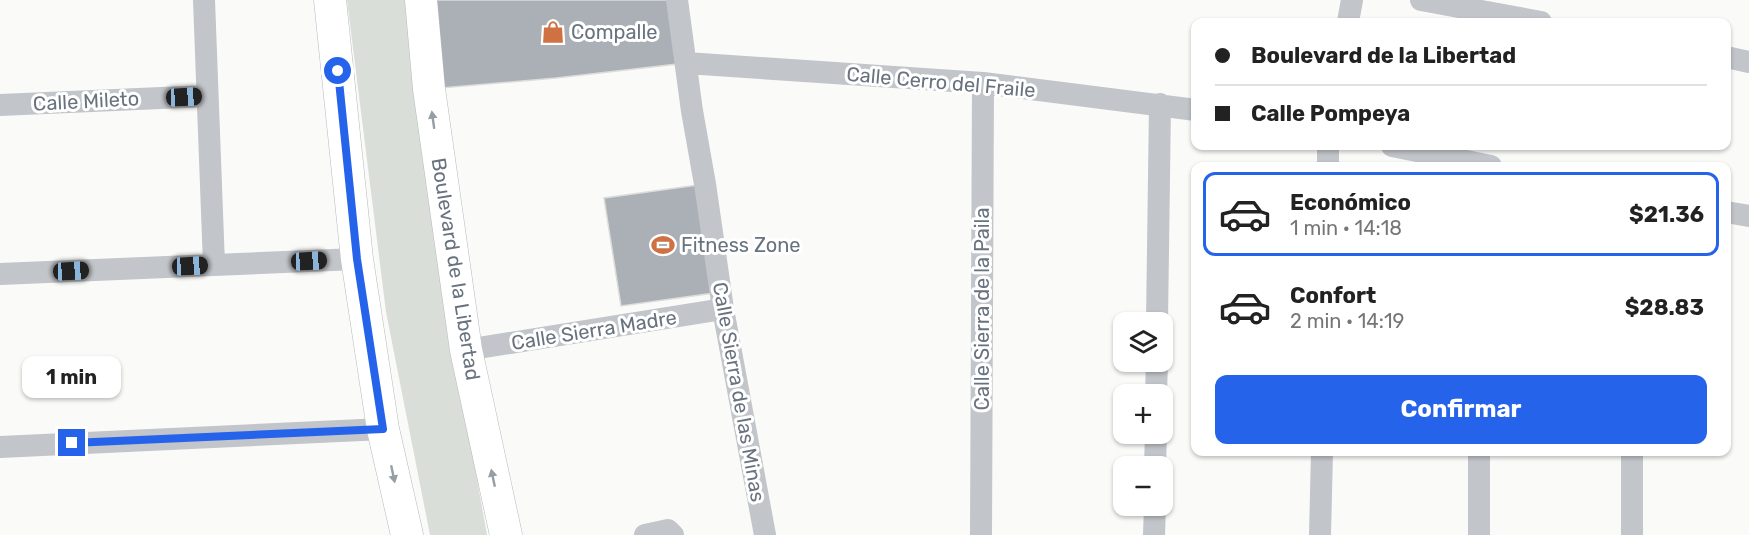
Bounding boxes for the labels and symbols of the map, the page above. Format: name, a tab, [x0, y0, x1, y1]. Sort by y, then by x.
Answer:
shop icon: Compalle	[540, 19, 566, 45]
place label: Compalle	[571, 20, 657, 44]
route start	[324, 57, 351, 84]
street label: Calle Cerro del Fraile	[845, 62, 1037, 102]
street label: Calle Mileto	[32, 86, 140, 116]
car	[166, 87, 202, 107]
one-way arrow	[429, 110, 438, 129]
street label: Boulevard de la Libertad	[427, 156, 485, 382]
street label: Calle Sierra de la Paila	[970, 208, 994, 410]
sports icon: Fitness Zone	[650, 232, 676, 258]
place label: Fitness Zone	[681, 233, 800, 257]
car	[291, 251, 327, 271]
car	[172, 256, 208, 276]
car	[53, 261, 89, 281]
street label: Calle Sierra de las Minas	[708, 280, 770, 504]
street label: Calle Sierra Madre	[510, 305, 678, 355]
callout: 1 min	[22, 356, 122, 398]
route end	[58, 429, 85, 456]
one-way arrow	[389, 465, 399, 483]
one-way arrow	[488, 469, 498, 487]

